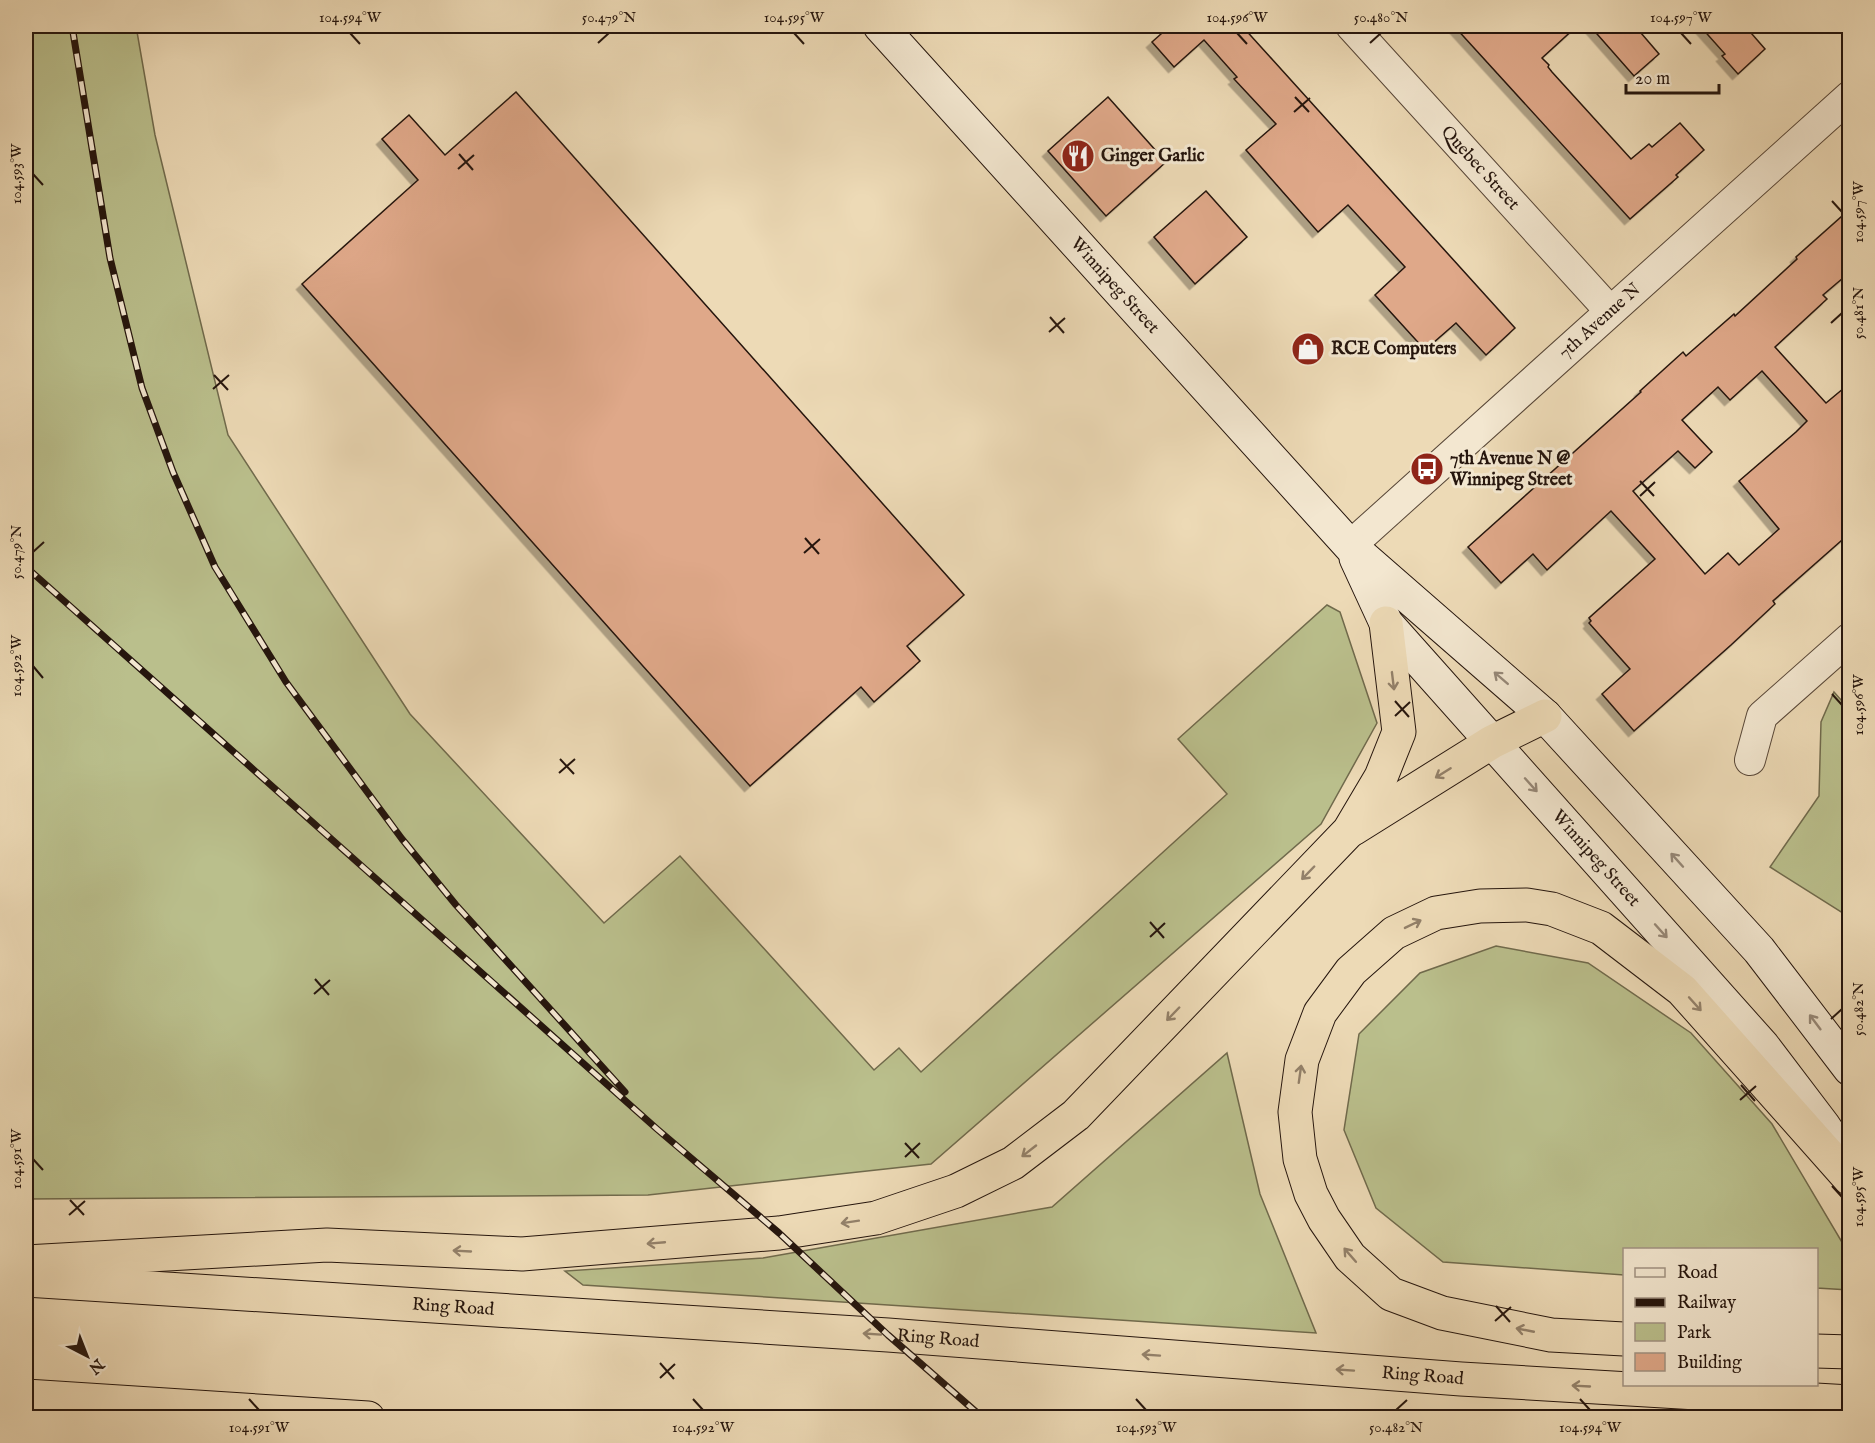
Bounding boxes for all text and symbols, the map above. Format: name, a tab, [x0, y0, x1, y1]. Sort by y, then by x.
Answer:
text: 104.594°W	[319, 8, 382, 27]
text: 50.479°N	[582, 8, 636, 27]
text: 104.595°W	[764, 8, 825, 27]
text: 104.596°W	[1206, 8, 1268, 27]
text: 50.480°N	[1354, 8, 1408, 27]
text: 104.597°W	[1650, 8, 1713, 27]
scale bar	[1626, 57, 1719, 95]
text: 20 m	[1635, 68, 1670, 91]
street label: Quebec Street	[1436, 121, 1525, 215]
restaurant icon: Ginger Garlic	[1060, 138, 1096, 174]
text: 104.593°W	[7, 143, 26, 204]
place label: Ginger Garlic	[1101, 145, 1205, 168]
text: 104.597°W	[1849, 180, 1868, 243]
street label: Winnipeg Street	[1065, 233, 1164, 339]
street label: 7th Avenue N	[1554, 278, 1646, 364]
text: 50.481°N	[1849, 287, 1868, 339]
shop icon: RCE Computers	[1290, 331, 1326, 367]
place label: RCE Computers	[1331, 338, 1457, 361]
place label: 7th Avenue N @ Winnipeg Street	[1449, 448, 1573, 492]
bus stop icon: 7th Avenue N @ Winnipeg Street	[1409, 451, 1445, 487]
text: 50.479°N	[7, 525, 26, 579]
text: 104.592°W	[7, 634, 26, 697]
one-way arrow	[1388, 671, 1399, 690]
one-way arrow	[1494, 671, 1509, 685]
text: 104.596°W	[1849, 674, 1868, 736]
one-way arrow	[1434, 766, 1451, 779]
one-way arrow	[1524, 778, 1538, 793]
street label: Winnipeg Street	[1547, 805, 1645, 912]
one-way arrow	[1670, 853, 1684, 868]
one-way arrow	[1301, 866, 1315, 881]
one-way arrow	[1403, 918, 1421, 930]
one-way arrow	[1654, 923, 1668, 938]
text: 50.482°N	[1849, 982, 1868, 1036]
one-way arrow	[1688, 997, 1702, 1012]
one-way arrow	[1166, 1006, 1180, 1021]
one-way arrow	[1808, 1015, 1821, 1031]
one-way arrow	[1295, 1065, 1306, 1085]
text: 104.591°W	[7, 1128, 26, 1189]
one-way arrow	[1022, 1144, 1038, 1157]
text: 104.595°W	[1849, 1166, 1868, 1227]
one-way arrow	[840, 1217, 860, 1228]
one-way arrow	[647, 1238, 666, 1249]
one-way arrow	[452, 1245, 472, 1256]
one-way arrow	[1343, 1248, 1357, 1263]
legend	[1623, 1248, 1818, 1386]
text: Road	[1677, 1262, 1718, 1285]
text: Railway	[1677, 1292, 1736, 1315]
street label: Ring Road	[411, 1293, 495, 1321]
text: Park	[1677, 1322, 1712, 1345]
street label: Ring Road	[896, 1324, 980, 1353]
one-way arrow	[1515, 1324, 1535, 1335]
north arrow	[57, 1326, 117, 1386]
one-way arrow	[863, 1328, 883, 1339]
one-way arrow	[1141, 1349, 1161, 1360]
text: Building	[1677, 1352, 1742, 1375]
text: N	[84, 1353, 108, 1378]
street label: Ring Road	[1381, 1361, 1465, 1391]
one-way arrow	[1336, 1364, 1355, 1375]
one-way arrow	[1572, 1380, 1592, 1391]
text: 104.591°W	[229, 1418, 290, 1437]
text: 104.592°W	[672, 1418, 735, 1437]
text: 104.593°W	[1116, 1418, 1177, 1437]
text: 50.482°N	[1369, 1418, 1423, 1437]
text: 104.594°W	[1559, 1418, 1622, 1437]

